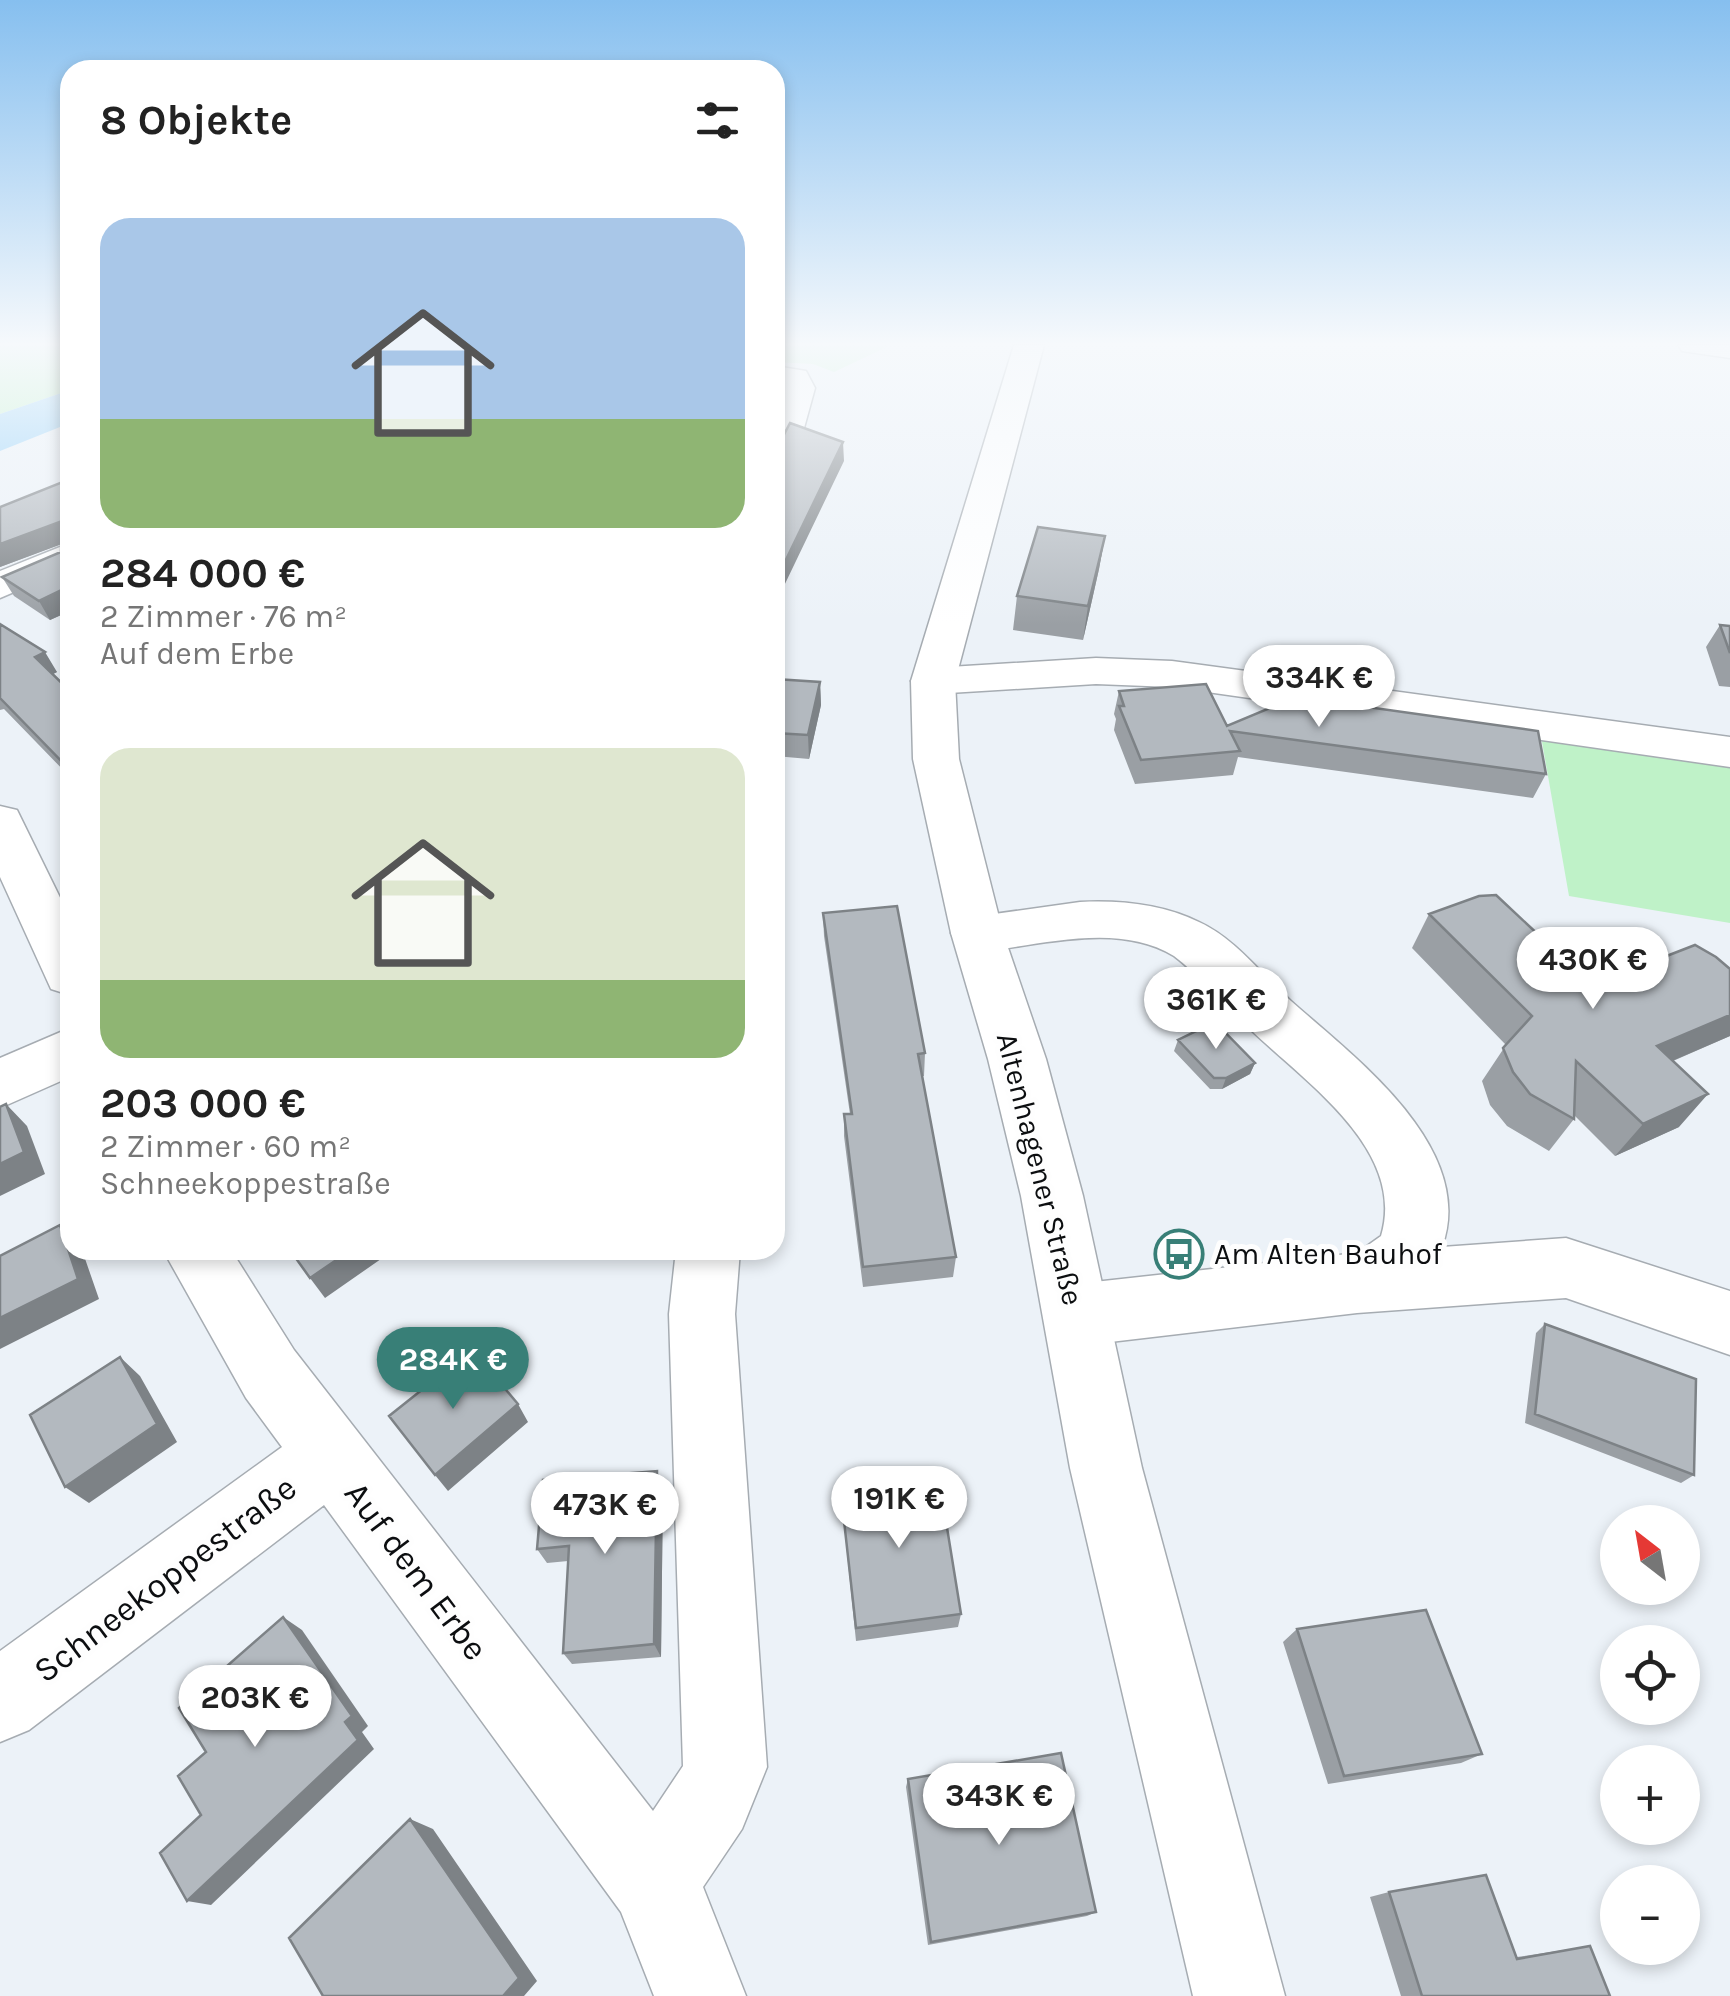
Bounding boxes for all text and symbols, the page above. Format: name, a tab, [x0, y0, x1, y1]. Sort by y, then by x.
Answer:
icon: filters	[690, 93, 745, 148]
text: 8 Objekte	[100, 95, 292, 145]
icon: home	[333, 283, 513, 463]
text: 284 000 €	[100, 548, 305, 598]
text: 2 Zimmer · 76 m²	[100, 598, 347, 635]
text: Auf dem Erbe	[100, 635, 294, 672]
pin: 334K €	[1238, 645, 1400, 730]
text: 334K €	[1265, 659, 1373, 696]
icon: home	[333, 813, 513, 993]
pin: 430K €	[1512, 927, 1674, 1012]
text: 430K €	[1539, 941, 1647, 978]
pin: 361K €	[1135, 967, 1297, 1052]
text: 361K €	[1166, 981, 1266, 1018]
street label: Altenhagener Straße	[989, 1029, 1091, 1309]
text: 203 000 €	[100, 1078, 306, 1128]
text: 2 Zimmer · 60 m²	[100, 1128, 351, 1165]
text: Schneekoppestraße	[100, 1165, 391, 1202]
bus stop icon: Am Alten Bauhof	[1153, 1228, 1205, 1280]
place label: Am Alten Bauhof	[1214, 1236, 1443, 1272]
pin: 284K €	[372, 1327, 534, 1412]
text: 284K €	[399, 1341, 507, 1378]
pin: 191K €	[818, 1466, 980, 1551]
street label: Schneekoppestraße	[26, 1467, 304, 1691]
pin: 473K €	[524, 1472, 686, 1557]
street label: Auf dem Erbe	[336, 1474, 496, 1668]
text: 191K €	[853, 1480, 945, 1517]
text: 473K €	[553, 1486, 657, 1523]
north arrow	[1600, 1505, 1700, 1605]
map controls	[1600, 1505, 1700, 1965]
button: locate	[1600, 1625, 1700, 1725]
pin: 203K €	[174, 1665, 336, 1750]
text: 203K €	[201, 1679, 309, 1716]
button: +	[1600, 1745, 1700, 1845]
pin: 343K €	[918, 1763, 1080, 1848]
text: 343K €	[945, 1777, 1053, 1814]
button: −	[1600, 1865, 1700, 1965]

